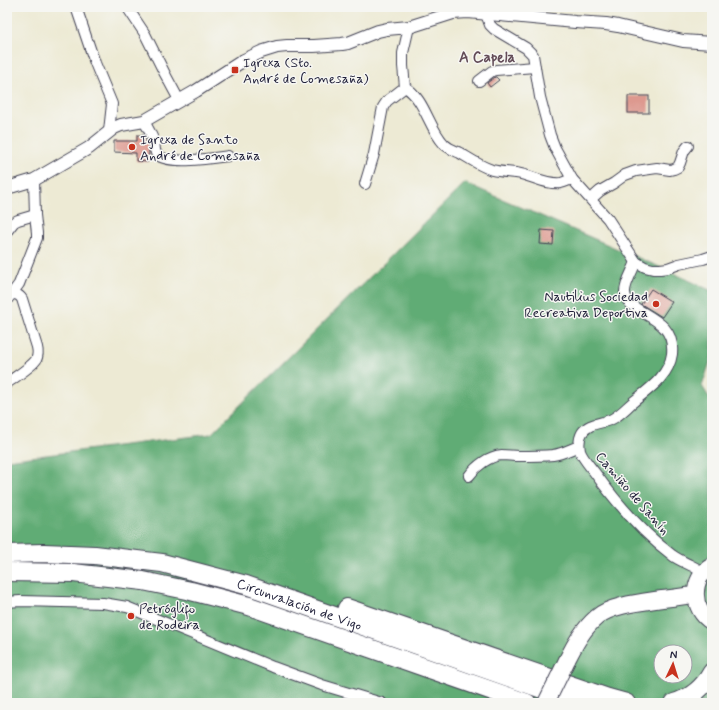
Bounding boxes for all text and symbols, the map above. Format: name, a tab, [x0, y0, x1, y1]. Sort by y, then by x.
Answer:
district label: A Capela	[459, 48, 515, 68]
place label: Igrexa (Sto. André de Comesaña)	[243, 54, 368, 88]
marker: Igrexa (Sto. André de Comesaña)	[230, 65, 240, 75]
place label: Igrexa de Santo André de Comesaña	[140, 131, 260, 165]
marker: Igrexa de Santo André de Comesaña	[127, 142, 137, 152]
place label: Nautilius Sociedad Recreativa Deportiva	[524, 288, 648, 322]
marker: Nautilius Sociedad Recreativa Deportiva	[651, 299, 661, 309]
street label: Camiño de Sanín	[591, 448, 673, 539]
street label: Circunvalación de Vigo	[235, 575, 364, 635]
place label: Petróglifo de Rodeira	[139, 600, 200, 634]
marker: Petróglifo de Rodeira	[126, 611, 136, 621]
north arrow	[653, 644, 693, 684]
text: N	[669, 648, 678, 662]

